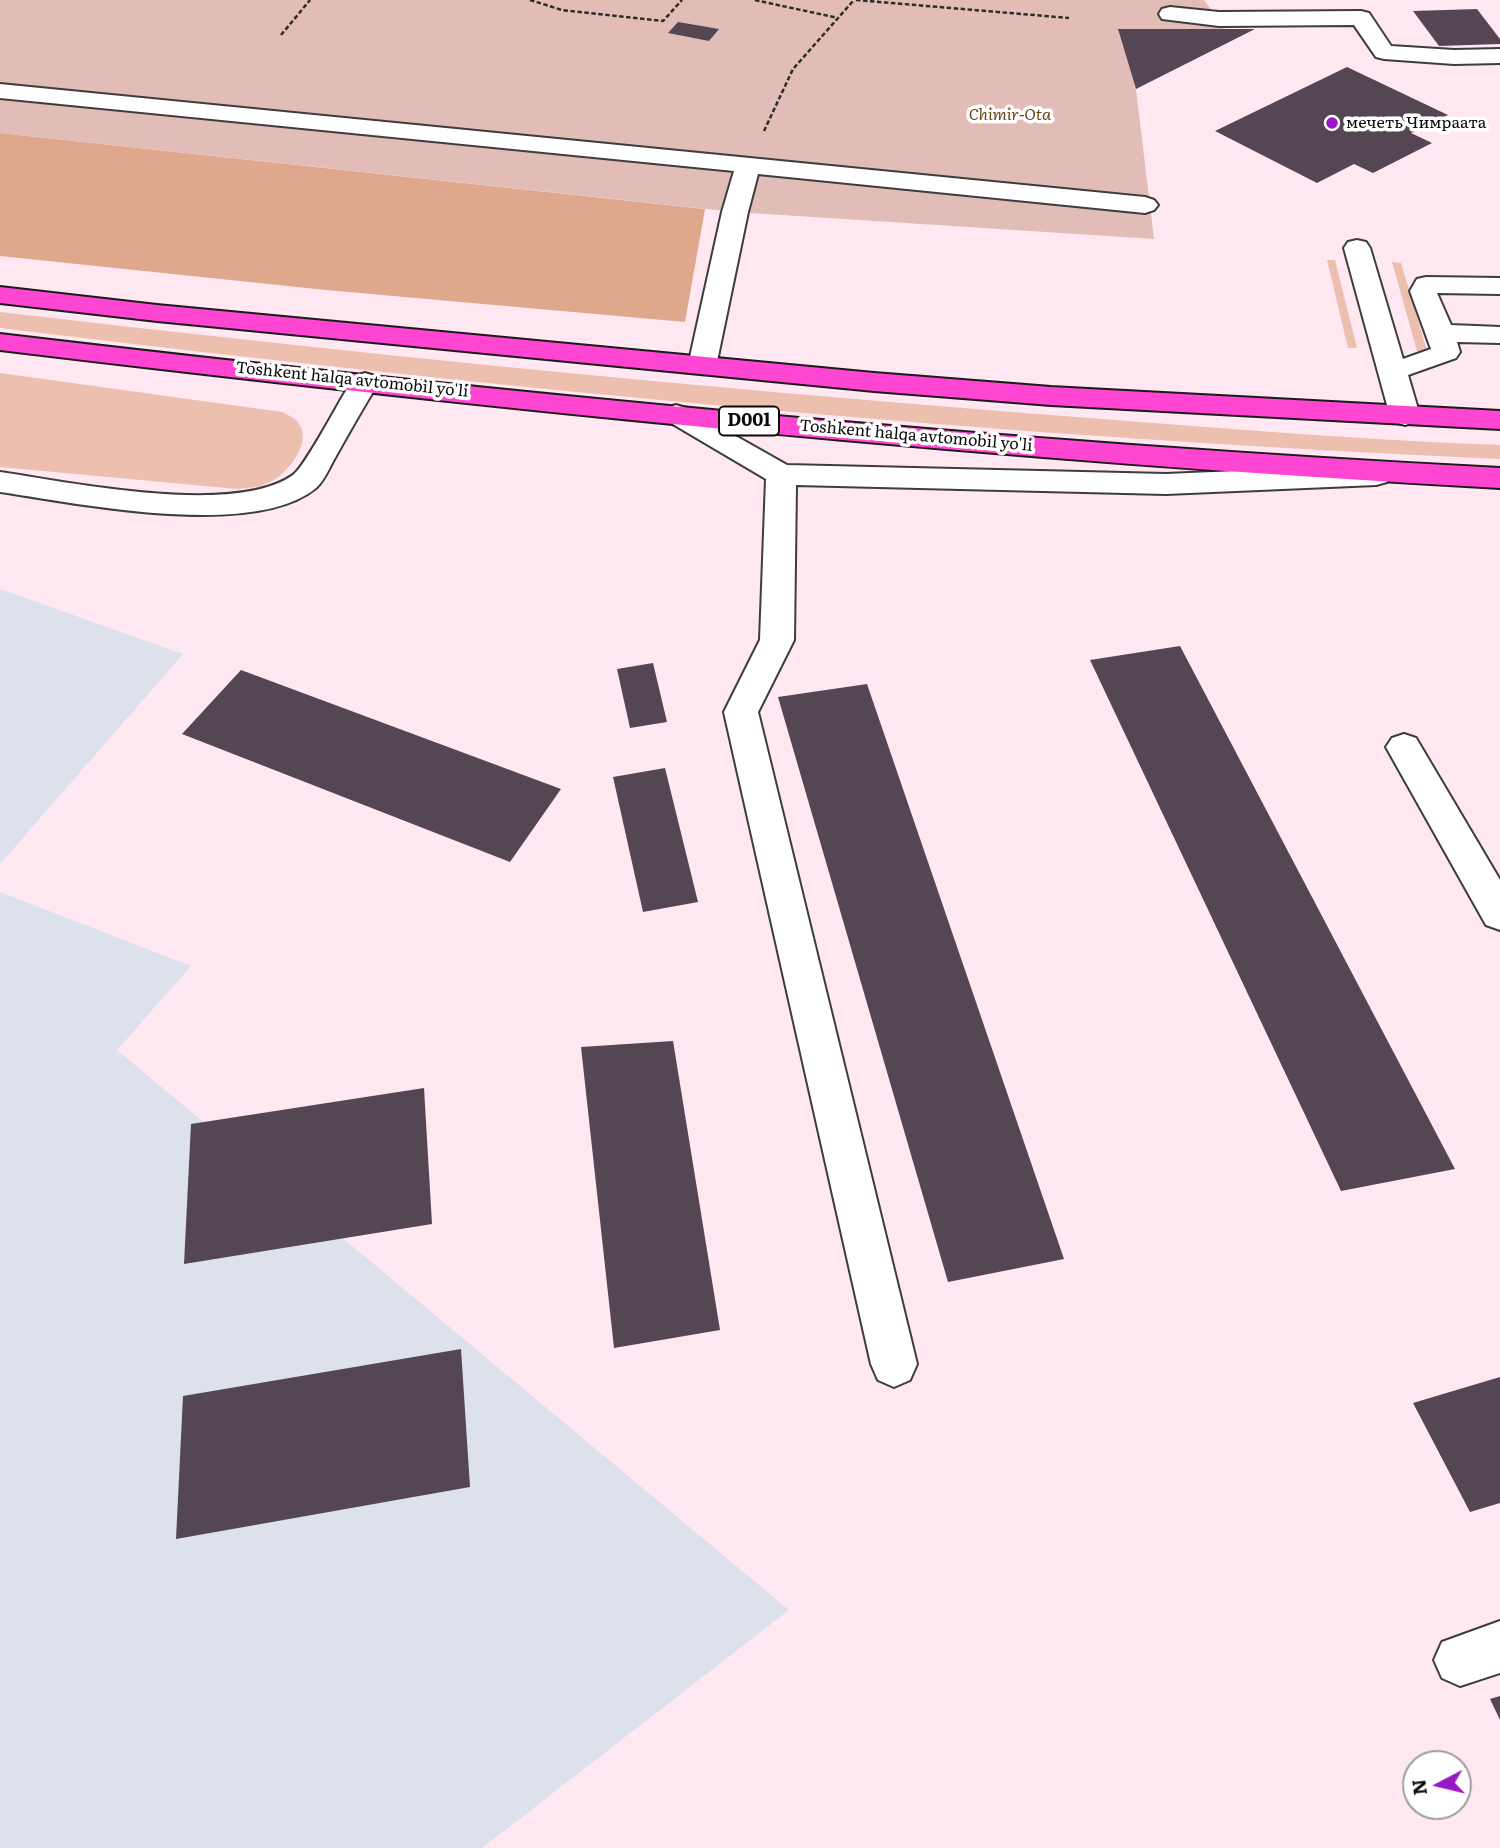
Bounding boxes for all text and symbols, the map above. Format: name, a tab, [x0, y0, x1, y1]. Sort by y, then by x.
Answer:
park label: Chimir-Ota	[969, 105, 1051, 125]
place label: мечеть Чимраата	[1346, 113, 1486, 133]
marker: мечеть Чимраата	[1324, 115, 1340, 131]
street label: Toshkent halqa avtomobil yo'li	[235, 358, 469, 402]
road number: D001	[719, 407, 779, 436]
street label: Toshkent halqa avtomobil yo'li	[799, 416, 1033, 456]
north arrow	[1402, 1750, 1472, 1820]
text: N	[1403, 1778, 1433, 1797]

